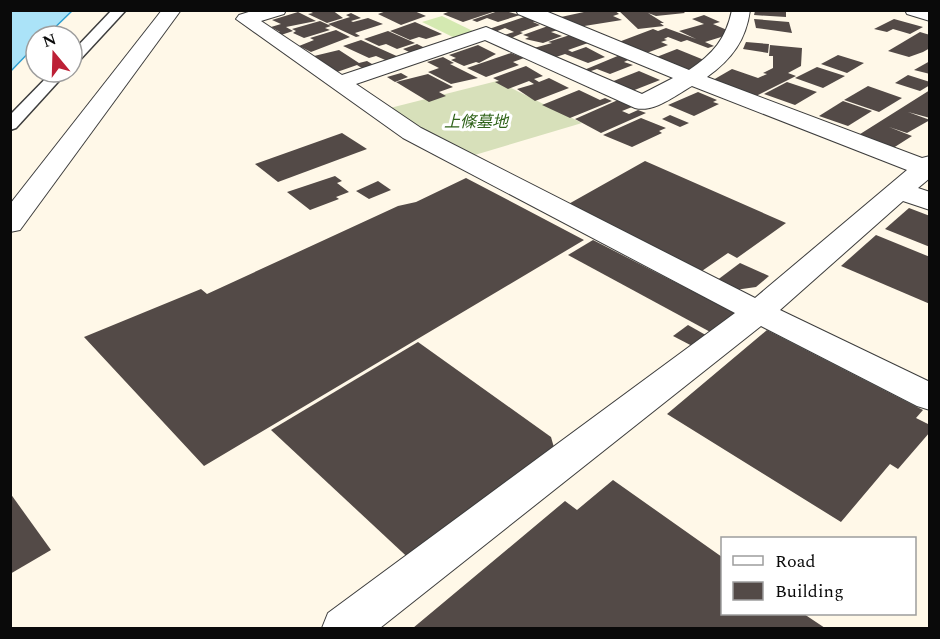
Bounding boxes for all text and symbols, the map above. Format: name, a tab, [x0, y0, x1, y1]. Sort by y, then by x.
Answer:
north arrow	[24, 24, 84, 84]
text: N	[39, 27, 60, 54]
park label: 上條墓地	[444, 110, 510, 134]
legend	[721, 537, 916, 615]
text: Road	[775, 548, 816, 575]
text: Building	[775, 578, 844, 605]

